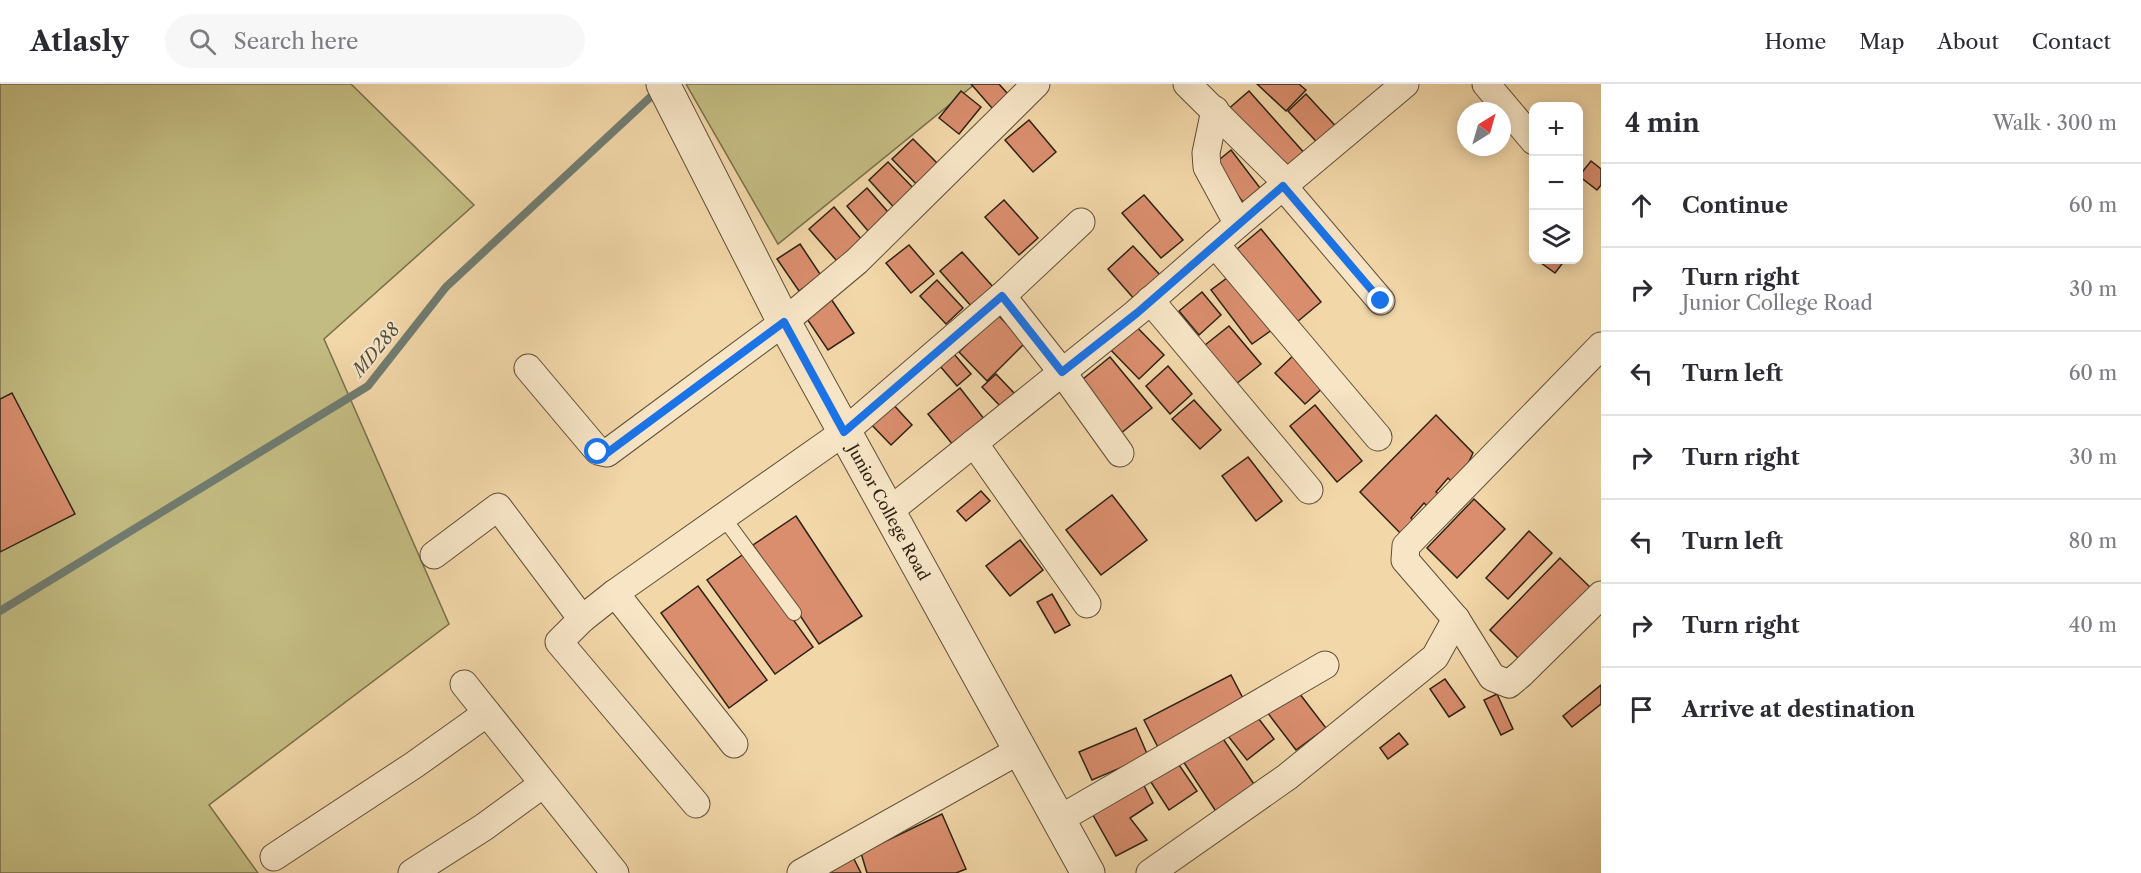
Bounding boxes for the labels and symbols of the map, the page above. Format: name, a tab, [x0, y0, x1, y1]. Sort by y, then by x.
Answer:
north arrow	[1457, 102, 1511, 156]
route end	[1367, 287, 1393, 313]
water label: MD288	[346, 319, 405, 383]
route start	[584, 438, 610, 464]
street label: Junior College Road	[842, 438, 935, 584]

